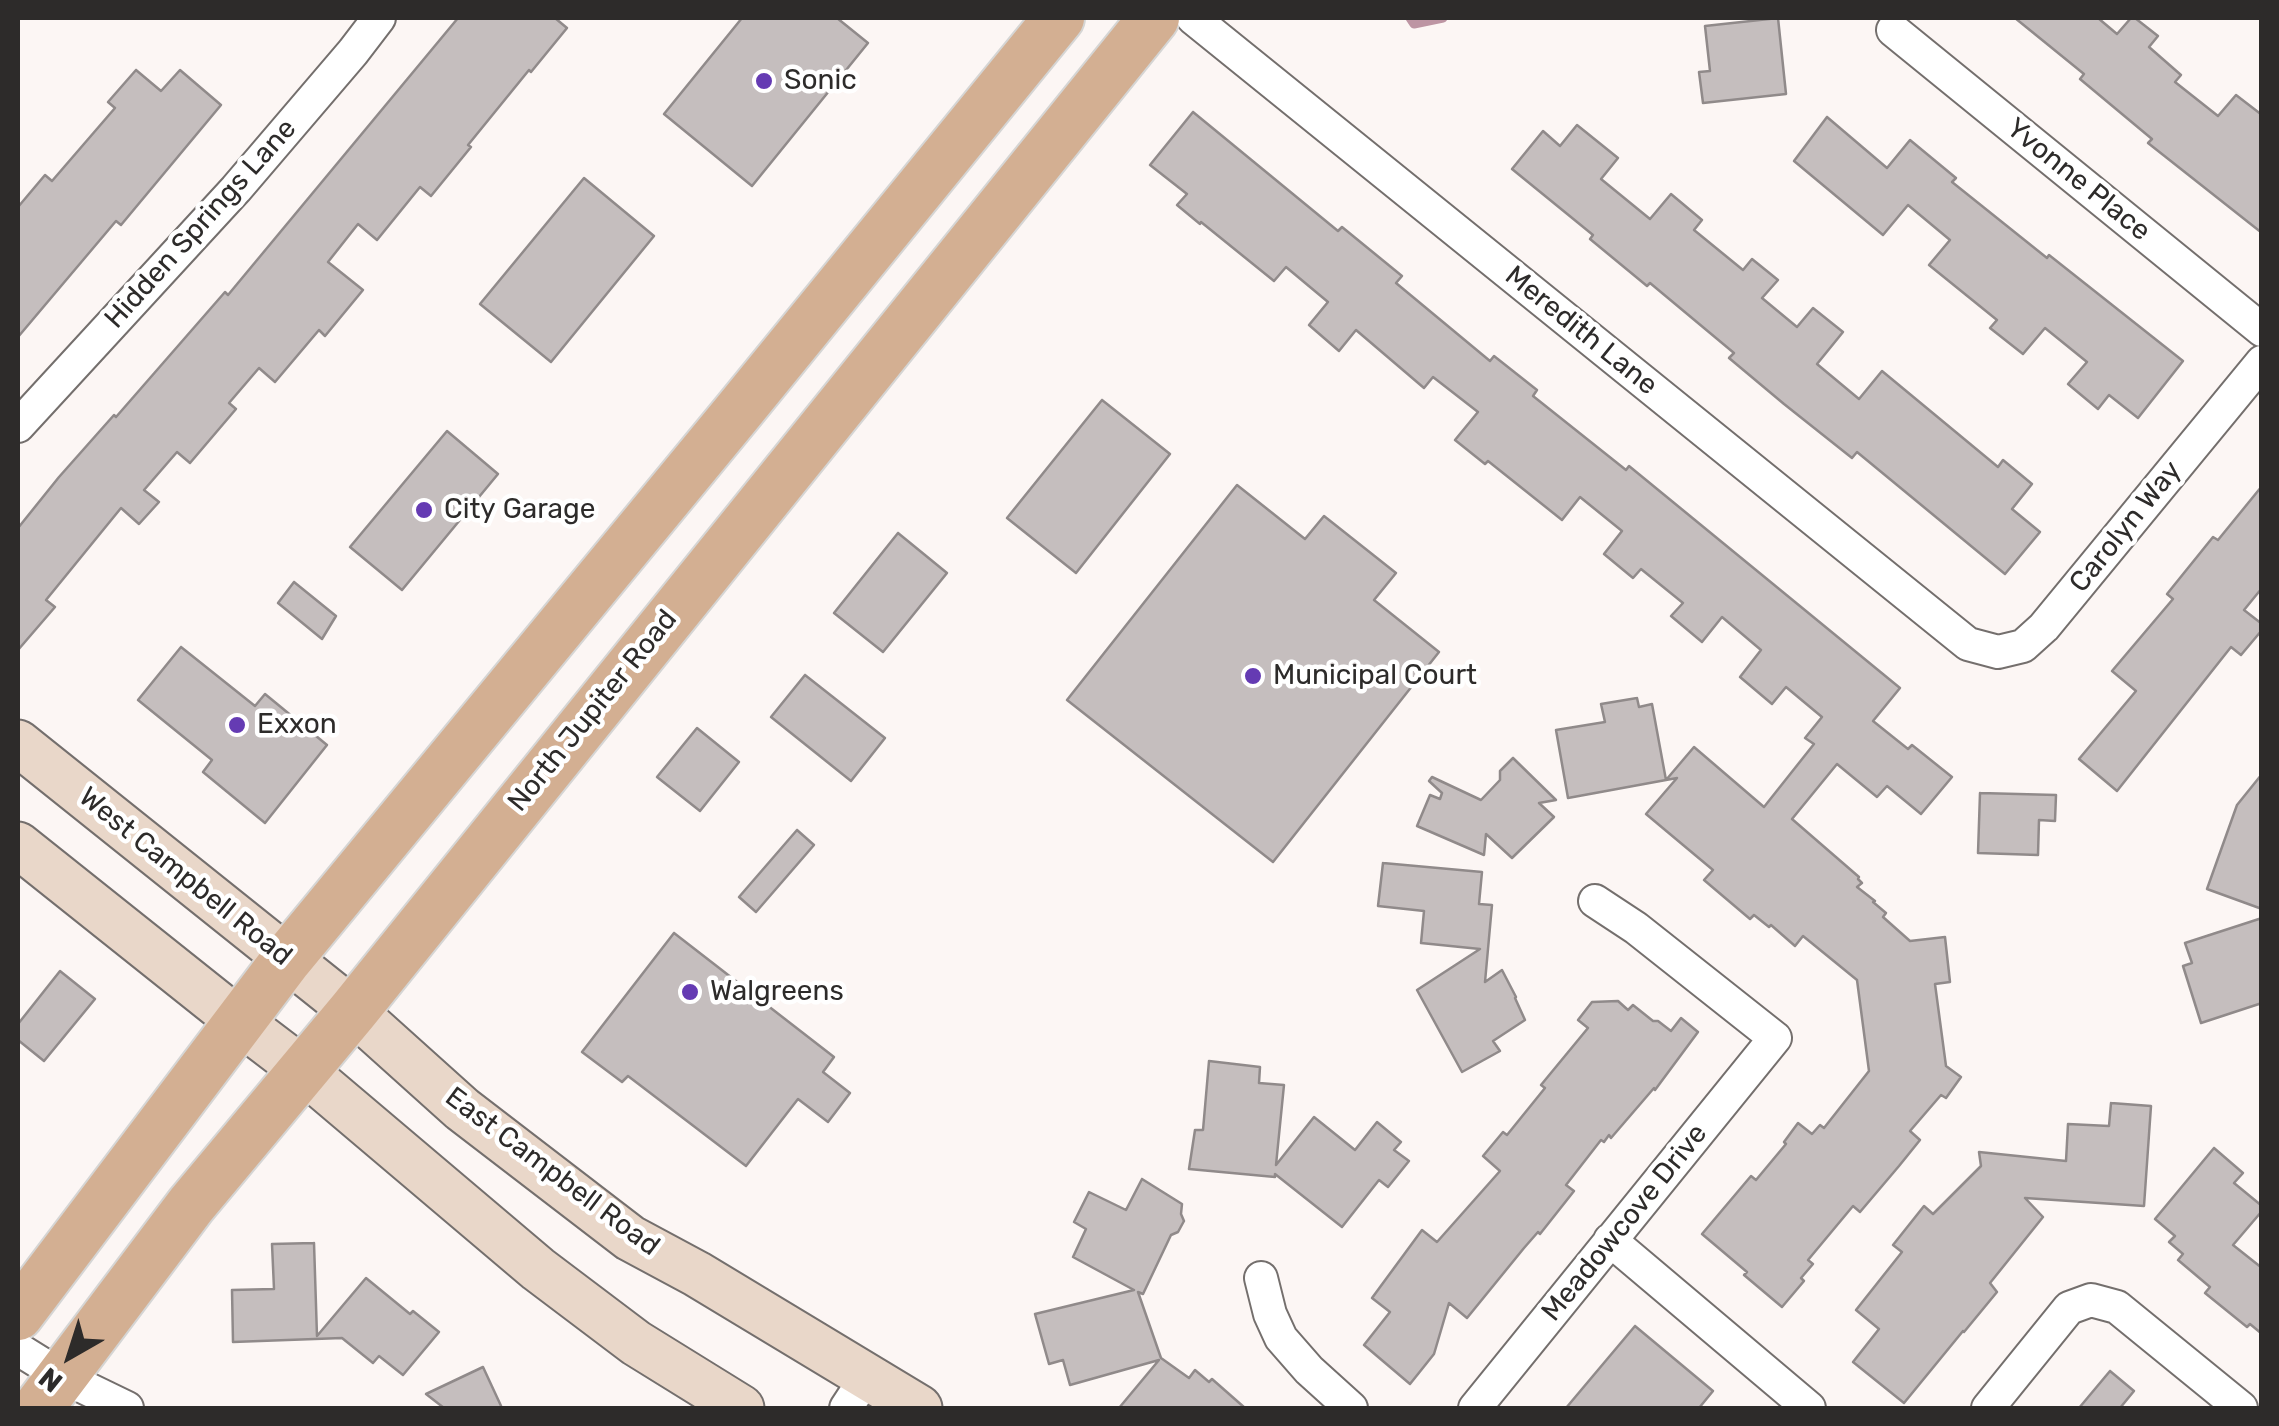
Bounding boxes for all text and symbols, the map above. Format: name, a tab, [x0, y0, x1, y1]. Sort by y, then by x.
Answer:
place label: Sonic	[784, 64, 857, 98]
marker: Sonic	[753, 70, 775, 92]
street label: Yvonne Place	[1999, 112, 2157, 248]
street label: Hidden Springs Lane	[98, 113, 304, 335]
street label: Meredith Lane	[1498, 259, 1664, 403]
street label: Carolyn Way	[2063, 455, 2189, 599]
place label: City Garage	[444, 493, 595, 527]
marker: City Garage	[413, 499, 435, 521]
street label: North Jupiter Road	[501, 603, 685, 819]
place label: Municipal Court	[1273, 659, 1477, 693]
marker: Municipal Court	[1242, 665, 1264, 687]
place label: Exxon	[257, 708, 337, 742]
marker: Exxon	[226, 714, 248, 736]
street label: West Campbell Road	[72, 781, 298, 973]
place label: Walgreens	[710, 975, 844, 1009]
marker: Walgreens	[679, 981, 701, 1003]
street label: East Campbell Road	[438, 1081, 666, 1263]
street label: Meadowcove Drive	[1535, 1118, 1715, 1328]
north arrow	[20, 1306, 120, 1406]
text: N	[33, 1361, 69, 1399]

